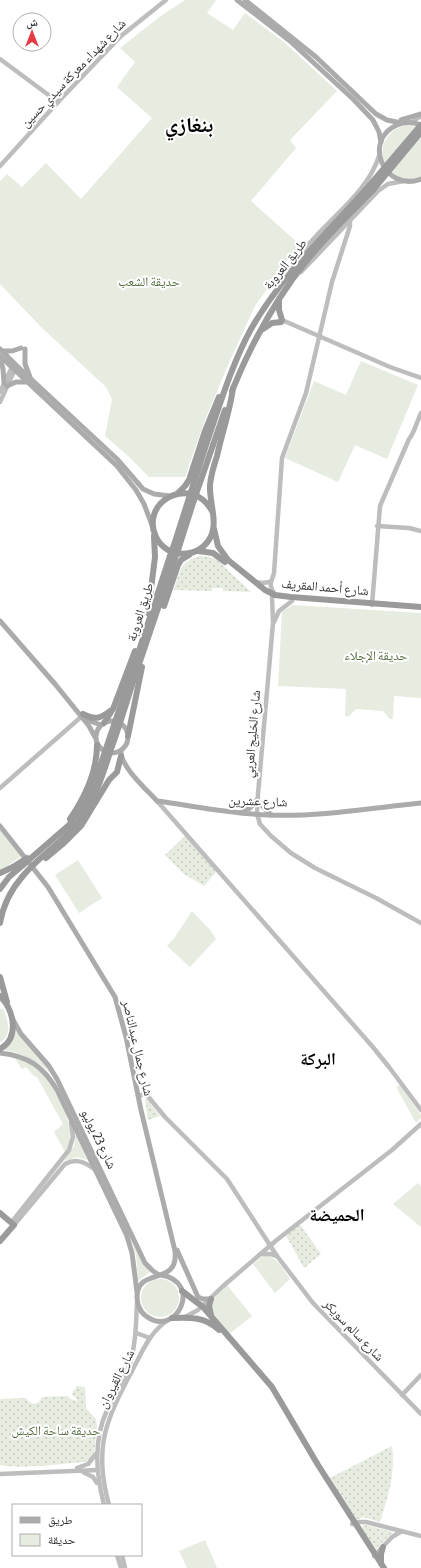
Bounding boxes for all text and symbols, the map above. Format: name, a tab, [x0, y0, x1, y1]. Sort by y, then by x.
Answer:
north arrow	[12, 12, 52, 52]
street label: شارع شهداء معركة سيدي حسين	[17, 16, 129, 130]
district label: بنغازي	[165, 112, 213, 141]
street label: طريق العروبة	[260, 236, 311, 293]
park label: حديقة الشعب	[118, 274, 180, 289]
street label: شارع أحمد المقريف	[280, 576, 369, 600]
street label: طريق العروبة	[124, 581, 157, 643]
park label: حديقة الإجلاء	[344, 648, 408, 663]
street label: شارع الخليج العربي	[241, 689, 267, 779]
street label: شارع عشرين	[228, 792, 288, 812]
street label: شارع جمال عبدالناصر	[118, 998, 156, 1098]
district label: البركة	[300, 1049, 336, 1070]
street label: شارع 23 يوليو	[76, 1107, 120, 1172]
district label: الحميضة	[309, 1205, 365, 1225]
street label: شارع سالم سويكر	[319, 1295, 387, 1365]
street label: شارع القيروان	[95, 1347, 139, 1412]
park label: حديقة ساحة الكيش	[11, 1423, 101, 1439]
legend	[12, 1504, 142, 1556]
text: طريق	[48, 1513, 73, 1527]
text: حديقة	[48, 1533, 76, 1547]

